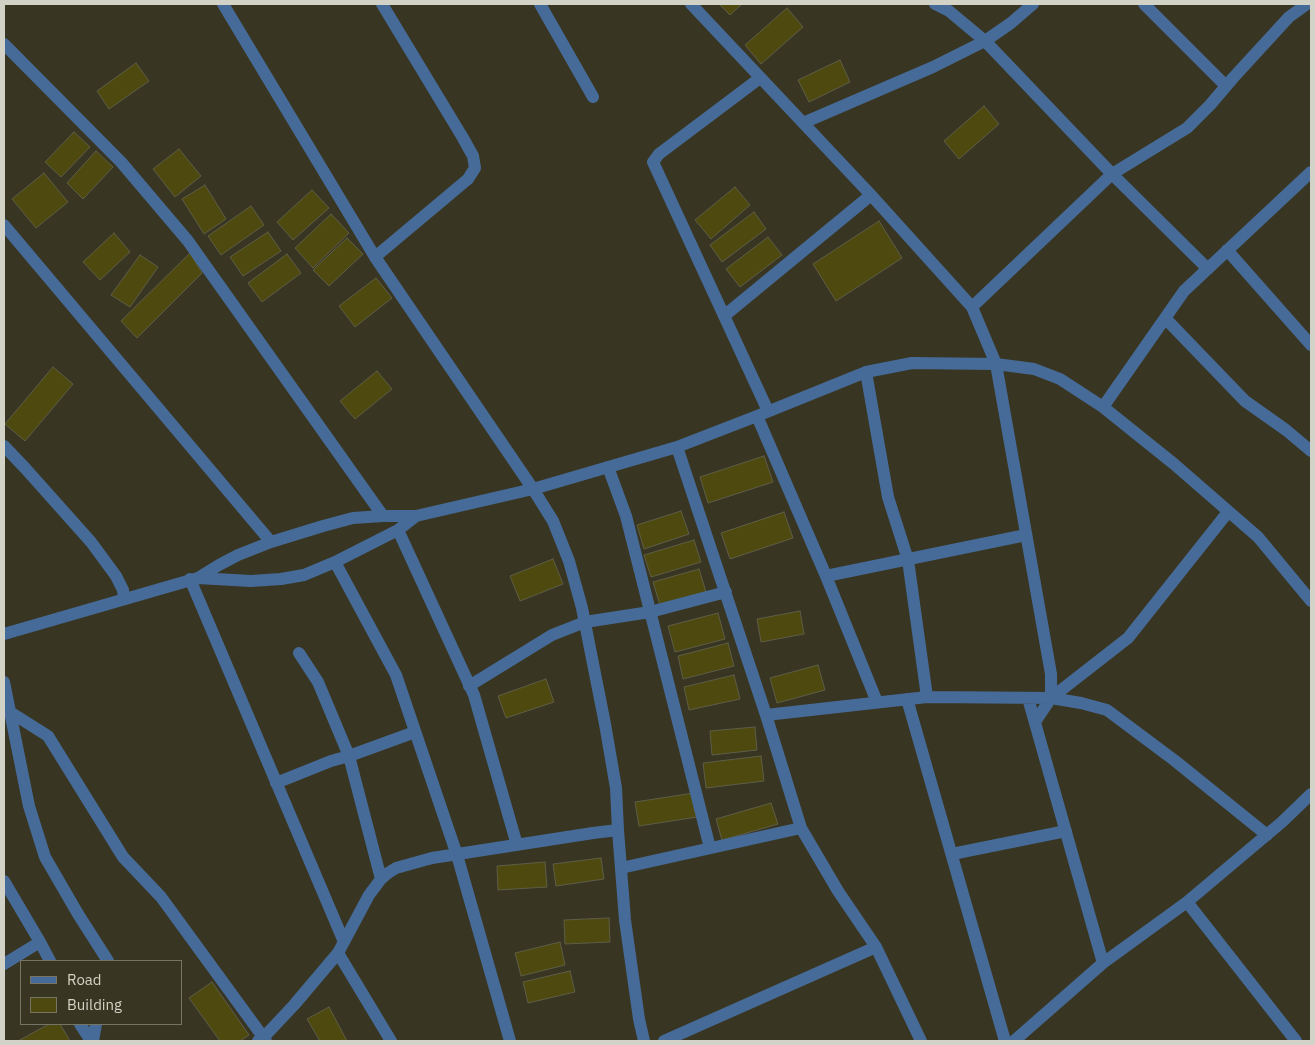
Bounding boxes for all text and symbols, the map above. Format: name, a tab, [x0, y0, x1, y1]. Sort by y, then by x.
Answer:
legend	[20, 960, 182, 1025]
text: Road	[67, 970, 102, 989]
text: Building	[67, 995, 122, 1014]

